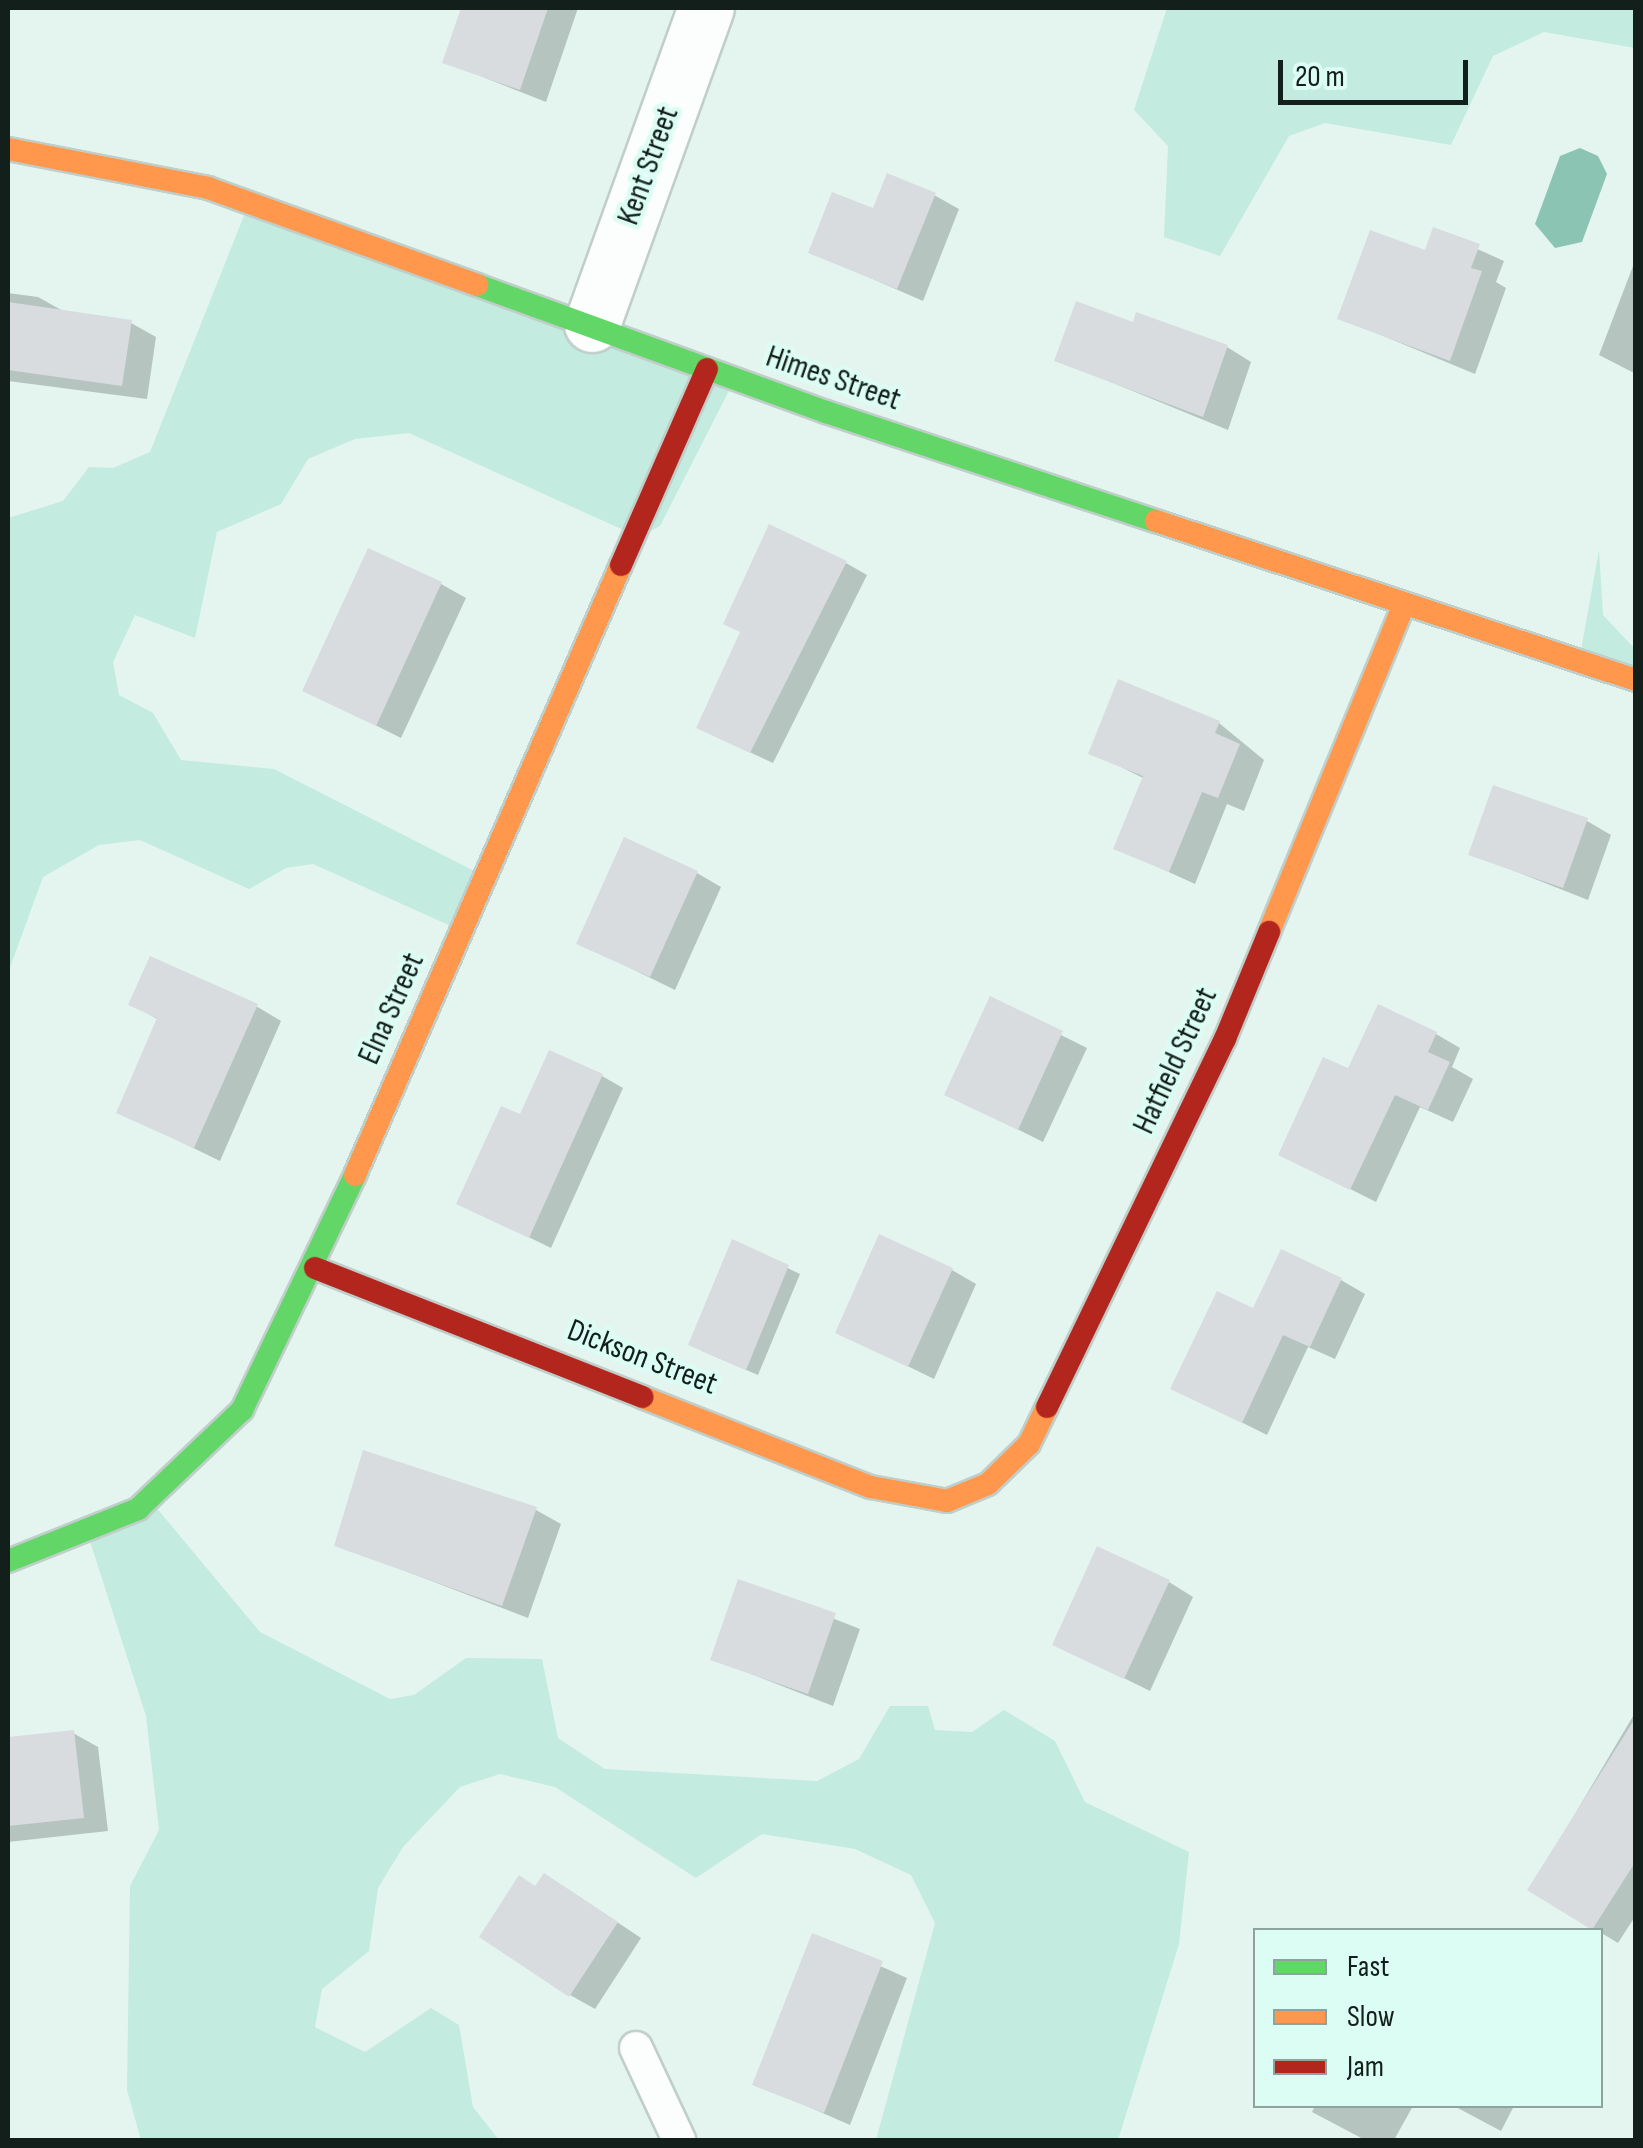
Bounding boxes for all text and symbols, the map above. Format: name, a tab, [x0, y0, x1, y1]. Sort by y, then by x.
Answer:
scale bar	[1283, 40, 1473, 102]
text: 20 m	[1295, 59, 1345, 95]
street label: Kent Street	[610, 102, 688, 230]
street label: Himes Street	[761, 338, 905, 420]
street label: Elna Street	[351, 947, 433, 1071]
street label: Hatfield Street	[1125, 982, 1227, 1140]
street label: Dickson Street	[562, 1312, 722, 1404]
legend	[1253, 1928, 1603, 2108]
text: Fast	[1347, 1949, 1389, 1985]
text: Slow	[1347, 1999, 1395, 2035]
text: Jam	[1347, 2049, 1384, 2085]

